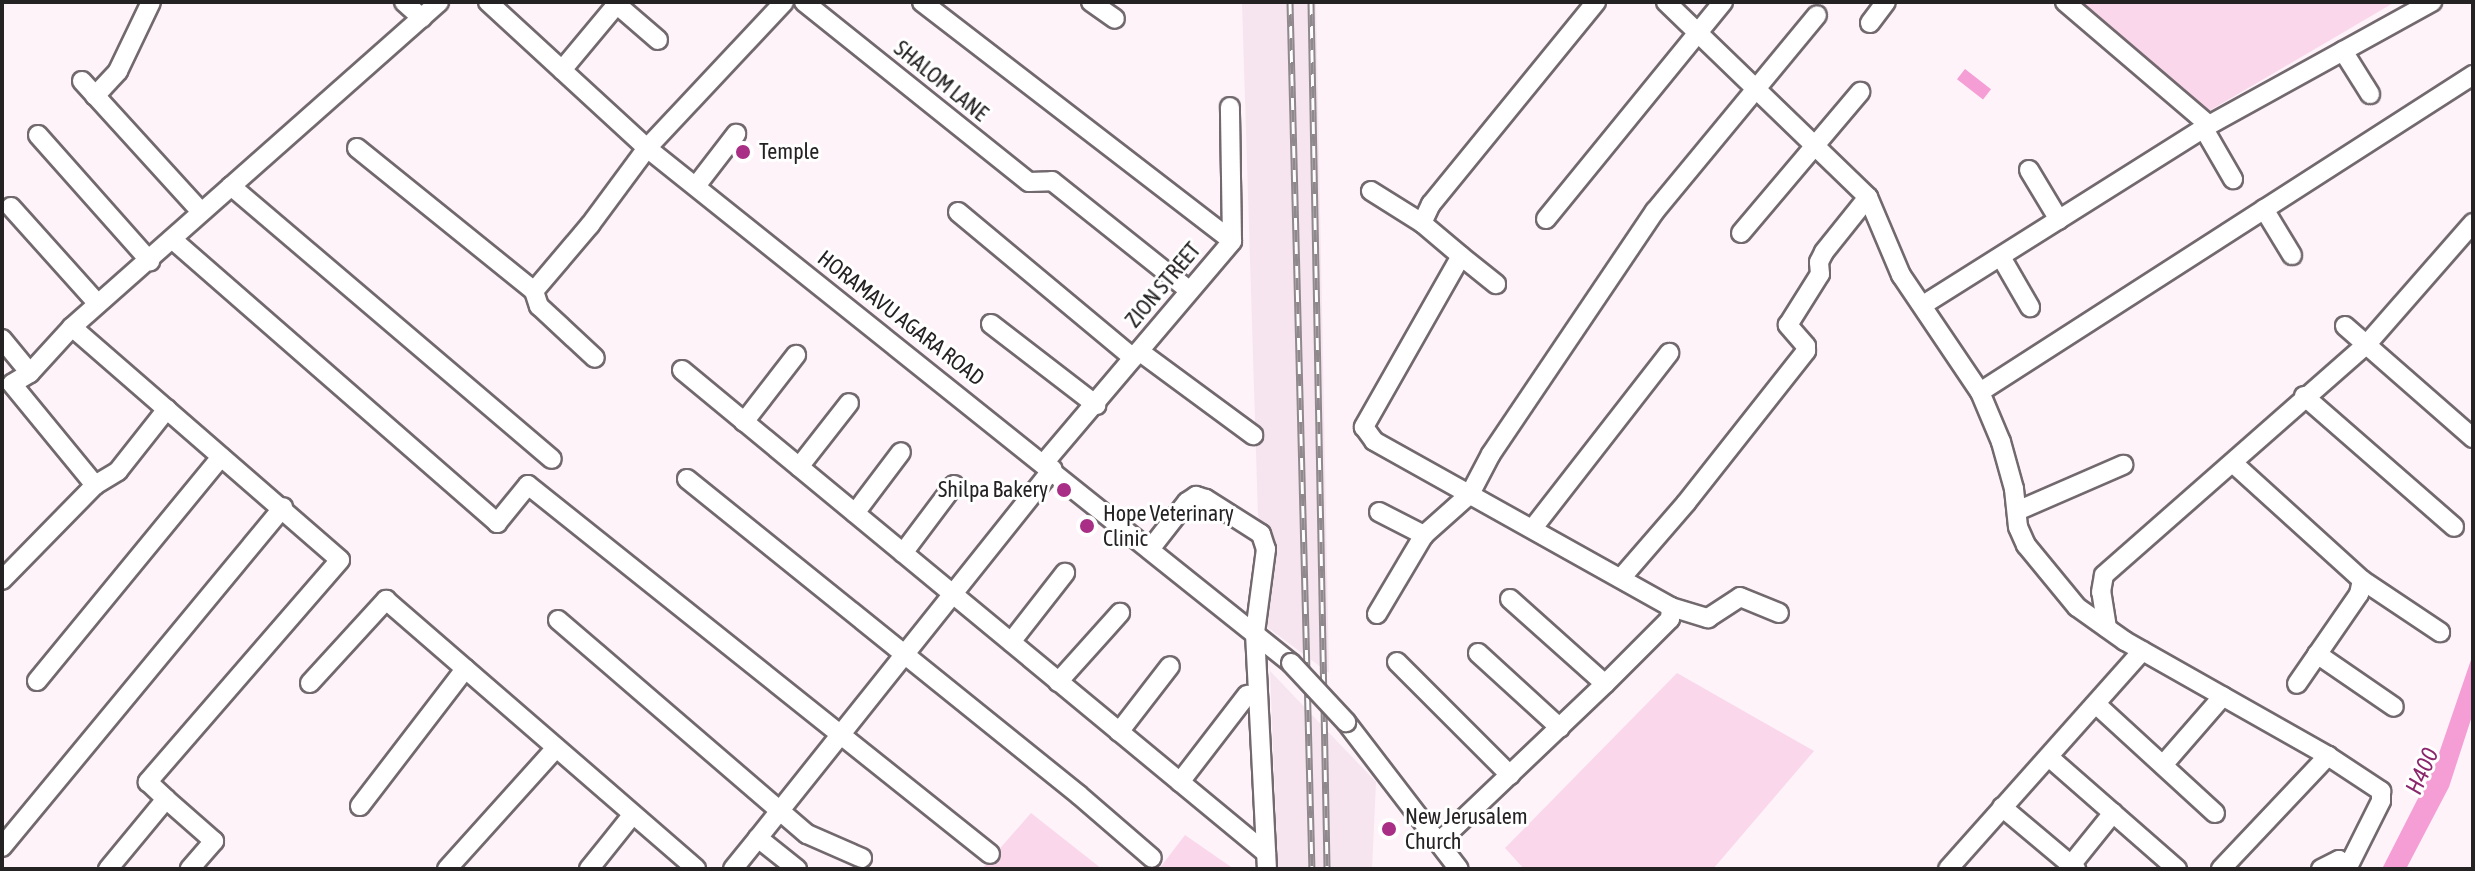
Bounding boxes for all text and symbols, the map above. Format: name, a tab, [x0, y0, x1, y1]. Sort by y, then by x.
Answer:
street label: SHALOM LANE	[889, 35, 993, 127]
place label: Temple	[759, 139, 819, 165]
marker: Temple	[734, 143, 752, 161]
street label: ZION STREET	[1120, 237, 1206, 333]
street label: HORAMAVU AGARA ROAD	[812, 245, 990, 391]
place label: Shilpa Bakery	[938, 477, 1048, 503]
marker: Shilpa Bakery	[1055, 481, 1073, 499]
place label: Hope Veterinary Clinic	[1103, 500, 1234, 552]
marker: Hope Veterinary Clinic	[1078, 517, 1096, 535]
water label: H400	[2399, 743, 2445, 799]
place label: New Jerusalem Church	[1405, 803, 1527, 854]
marker: New Jerusalem Church	[1380, 820, 1398, 838]

